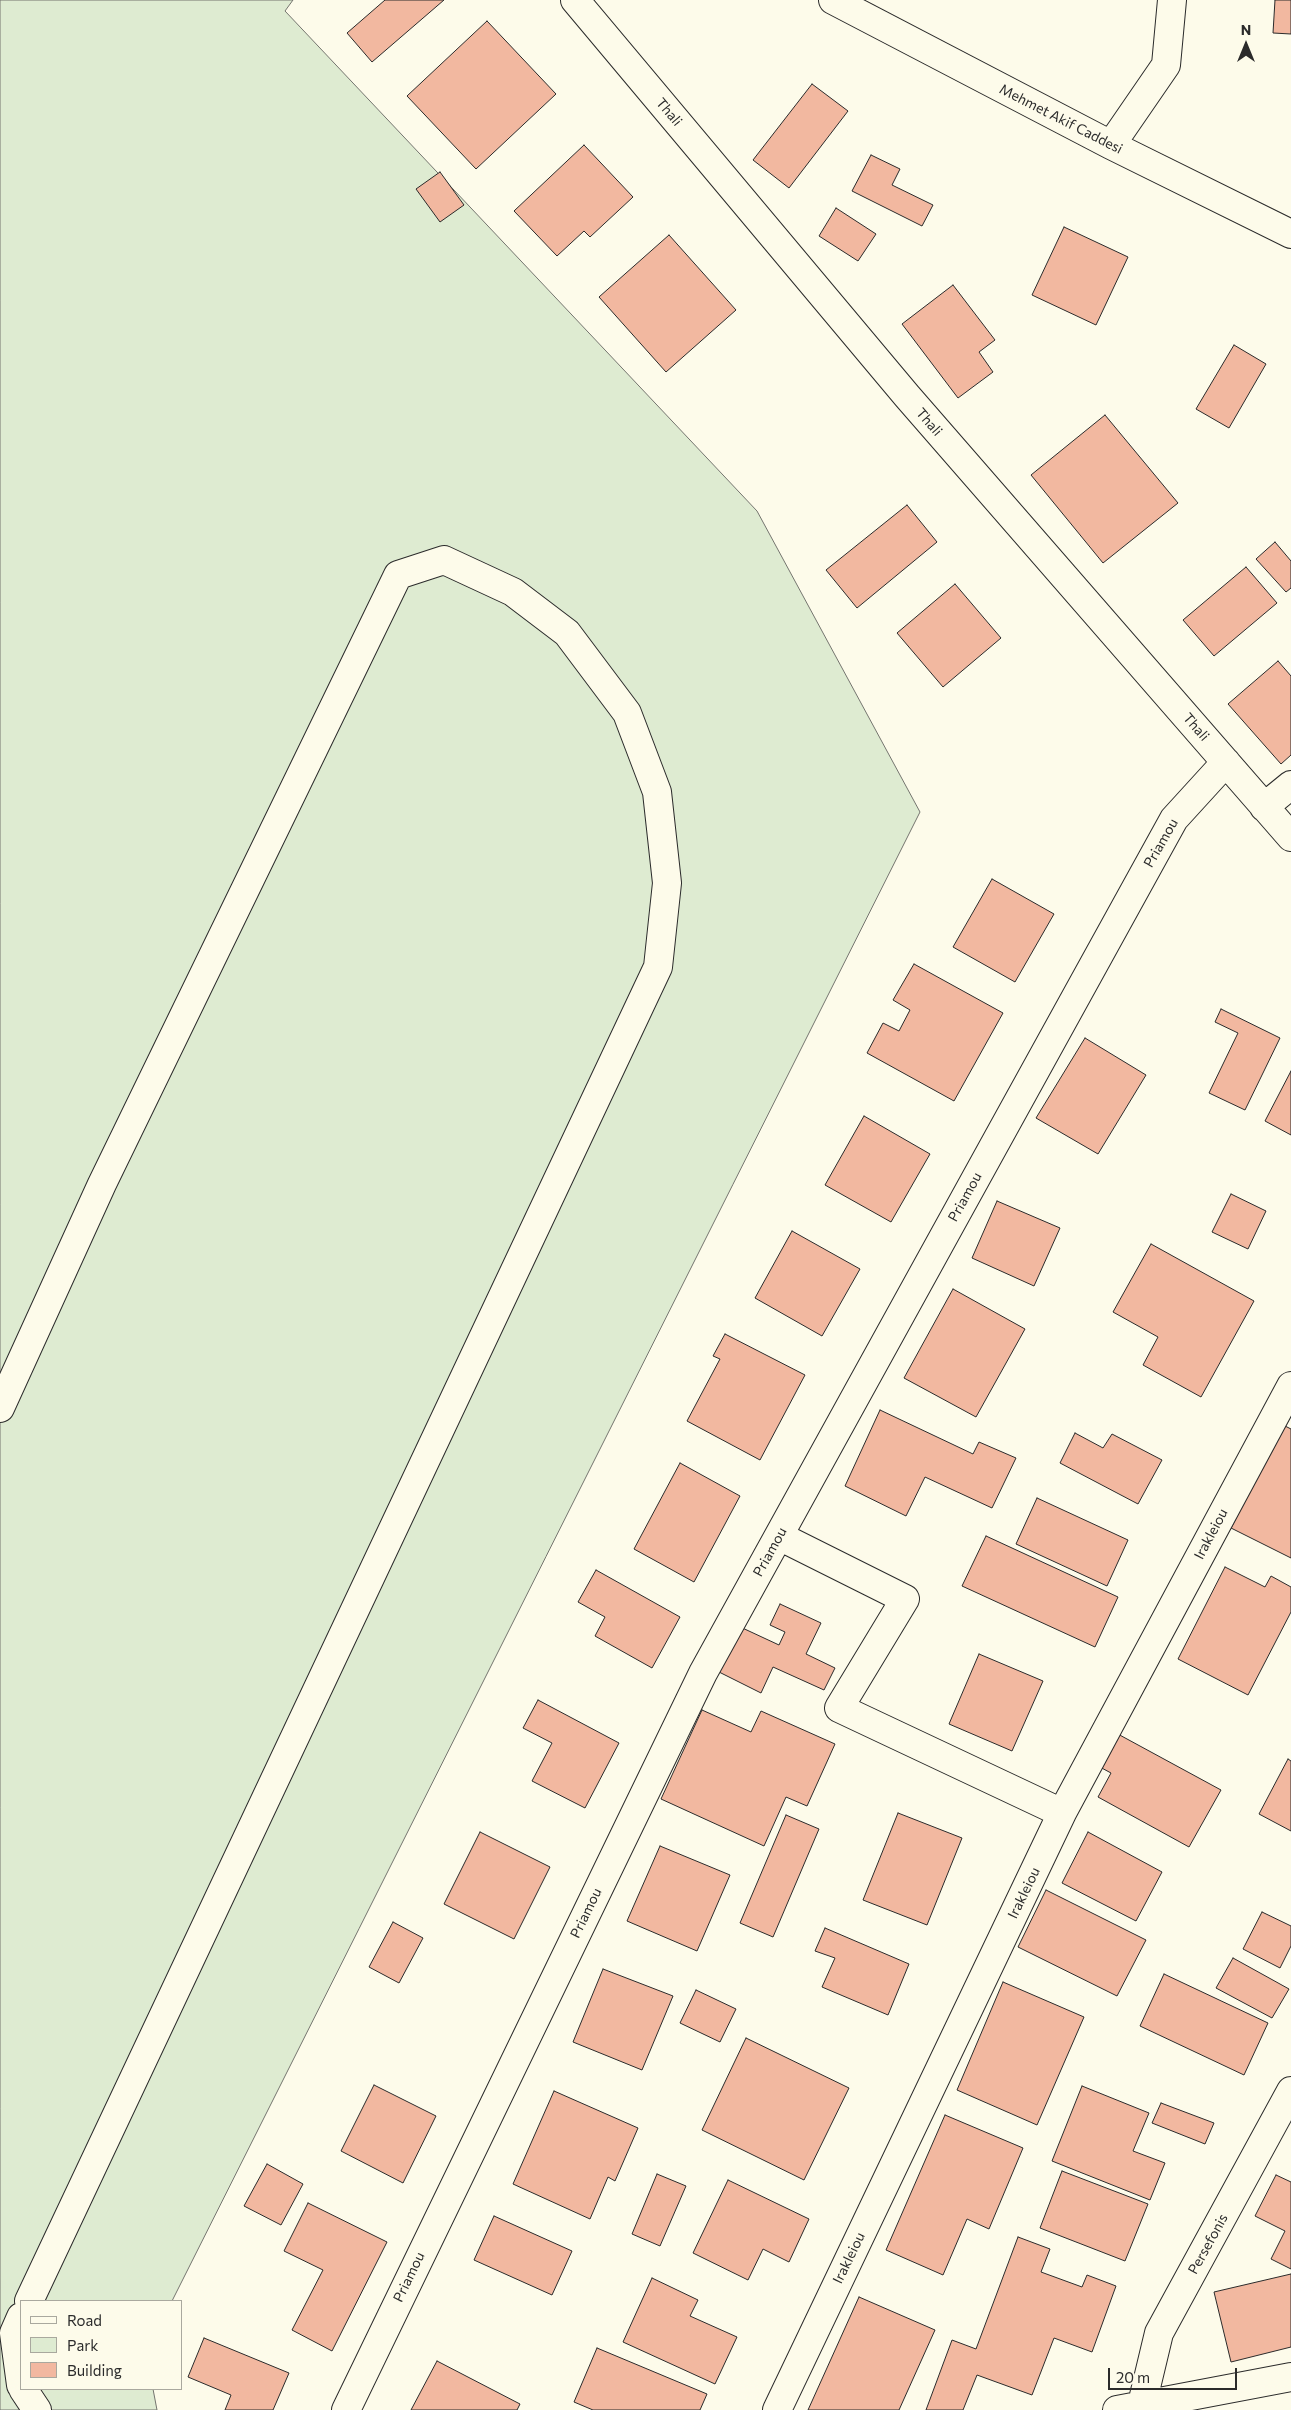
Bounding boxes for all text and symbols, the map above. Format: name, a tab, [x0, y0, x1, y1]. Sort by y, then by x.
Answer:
north arrow	[1221, 20, 1271, 70]
text: N	[1241, 21, 1251, 38]
street label: Mehmet Akif Caddesi	[997, 81, 1125, 157]
street label: Thali	[652, 95, 686, 129]
street label: Thali	[912, 405, 946, 439]
street label: Thali	[1179, 710, 1213, 744]
street label: Priamou	[1140, 816, 1182, 870]
street label: Priamou	[945, 1169, 985, 1225]
street label: Irakleiou	[1191, 1506, 1231, 1562]
street label: Priamou	[750, 1524, 790, 1580]
street label: Irakleiou	[1004, 1865, 1044, 1921]
street label: Priamou	[567, 1885, 605, 1941]
street label: Persefonis	[1185, 2211, 1231, 2277]
street label: Irakleiou	[829, 2230, 869, 2286]
street label: Priamou	[390, 2249, 428, 2305]
legend	[20, 2300, 182, 2390]
text: Road	[67, 2311, 102, 2329]
text: Park	[67, 2336, 98, 2354]
scale bar	[1111, 2358, 1240, 2390]
text: Building	[67, 2361, 122, 2379]
text: 20 m	[1116, 2368, 1150, 2386]

